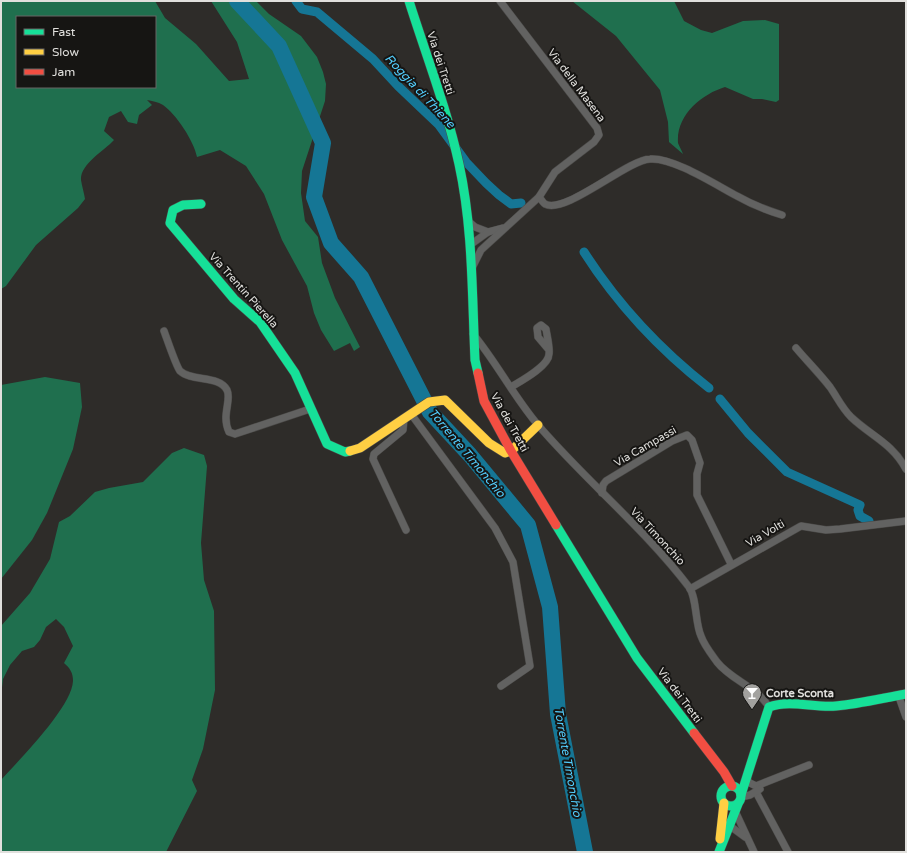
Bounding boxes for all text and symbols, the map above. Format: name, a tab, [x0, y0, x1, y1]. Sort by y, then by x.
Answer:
legend	[16, 16, 156, 88]
text: Fast	[52, 25, 76, 39]
street label: Via dei Tretti	[424, 30, 457, 96]
text: Slow	[52, 45, 79, 59]
street label: Via della Masena	[545, 46, 608, 124]
water label: Roggia di Thiene	[382, 51, 459, 132]
text: Jam	[52, 65, 75, 79]
street label: Via Trentin Pierella	[206, 250, 281, 331]
street label: Via dei Tretti	[488, 390, 531, 454]
water label: Torrente Timonchio	[426, 406, 508, 501]
street label: Via Campassi	[612, 423, 679, 469]
street label: Via Timonchio	[628, 505, 688, 568]
street label: Via Volti	[744, 517, 787, 550]
street label: Via dei Tretti	[655, 665, 705, 725]
bar icon: Corte Sconta	[741, 682, 763, 710]
place label: Corte Sconta	[766, 687, 834, 700]
water label: Torrente Timonchio	[551, 706, 585, 819]

